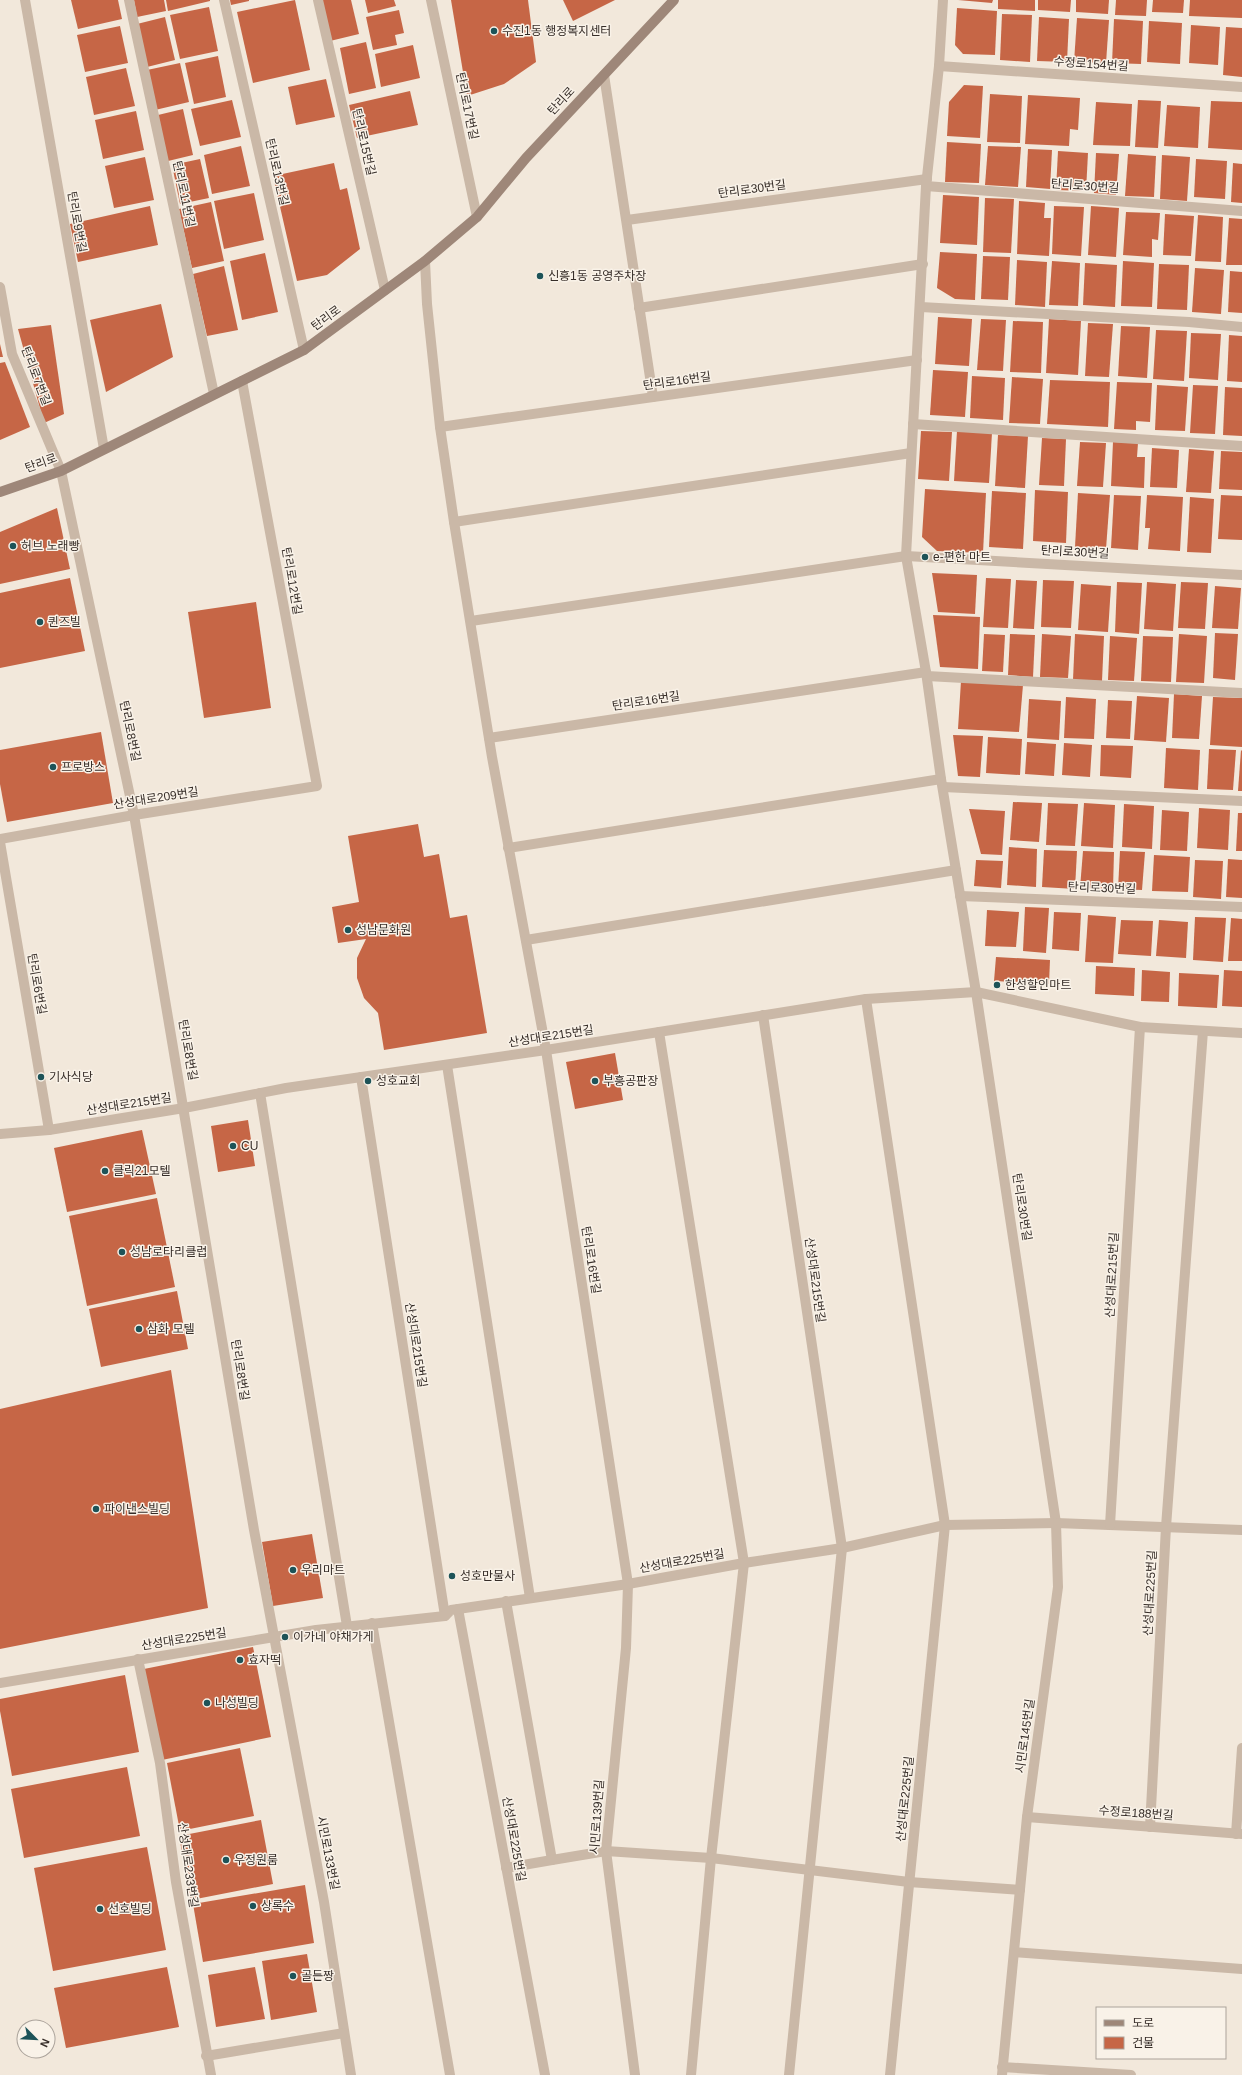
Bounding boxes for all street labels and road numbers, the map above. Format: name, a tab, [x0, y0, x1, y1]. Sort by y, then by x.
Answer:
street label: 수정로154번길	[1053, 54, 1129, 74]
street label: 탄리로17번길	[453, 71, 481, 141]
street label: 탄리로	[545, 84, 577, 118]
street label: 탄리로15번길	[349, 107, 379, 177]
street label: 탄리로13번길	[262, 137, 292, 207]
street label: 탄리로11번길	[170, 159, 198, 229]
street label: 탄리로30번길	[717, 177, 787, 201]
street label: 탄리로30번길	[1050, 177, 1120, 195]
street label: 탄리로9번길	[65, 190, 89, 254]
street label: 탄리로	[308, 303, 344, 333]
street label: 탄리로7번길	[18, 345, 54, 407]
street label: 탄리로16번길	[642, 369, 712, 393]
street label: 탄리로	[23, 451, 59, 475]
street label: 탄리로30번길	[1040, 543, 1110, 561]
street label: 탄리로12번길	[279, 546, 305, 616]
street label: 탄리로16번길	[611, 689, 681, 713]
street label: 탄리로8번길	[117, 699, 143, 763]
street label: 산성대로209번길	[112, 784, 200, 812]
street label: 탄리로30번길	[1067, 880, 1137, 896]
street label: 탄리로6번길	[25, 952, 49, 1016]
street label: 탄리로8번길	[176, 1018, 200, 1082]
street label: 산성대로215번길	[507, 1022, 595, 1050]
street label: 산성대로215번길	[85, 1090, 173, 1118]
street label: 탄리로30번길	[1010, 1172, 1034, 1242]
street label: 탄리로16번길	[579, 1225, 603, 1295]
street label: 산성대로215번길	[1103, 1232, 1121, 1318]
street label: 산성대로215번길	[802, 1236, 828, 1324]
street label: 산성대로215번길	[402, 1301, 430, 1389]
street label: 탄리로8번길	[228, 1338, 252, 1402]
street label: 산성대로225번길	[638, 1547, 726, 1575]
street label: 산성대로225번길	[1141, 1550, 1159, 1636]
street label: 산성대로225번길	[140, 1625, 228, 1653]
street label: 시민로145번길	[1013, 1698, 1037, 1774]
street label: 산성대로225번길	[894, 1755, 916, 1843]
street label: 시민로139번길	[587, 1779, 607, 1855]
street label: 산성대로225번길	[500, 1795, 528, 1883]
street label: 수정로188번길	[1098, 1803, 1174, 1823]
street label: 시민로133번길	[314, 1815, 342, 1891]
street label: 산성대로233번길	[175, 1821, 201, 1909]

